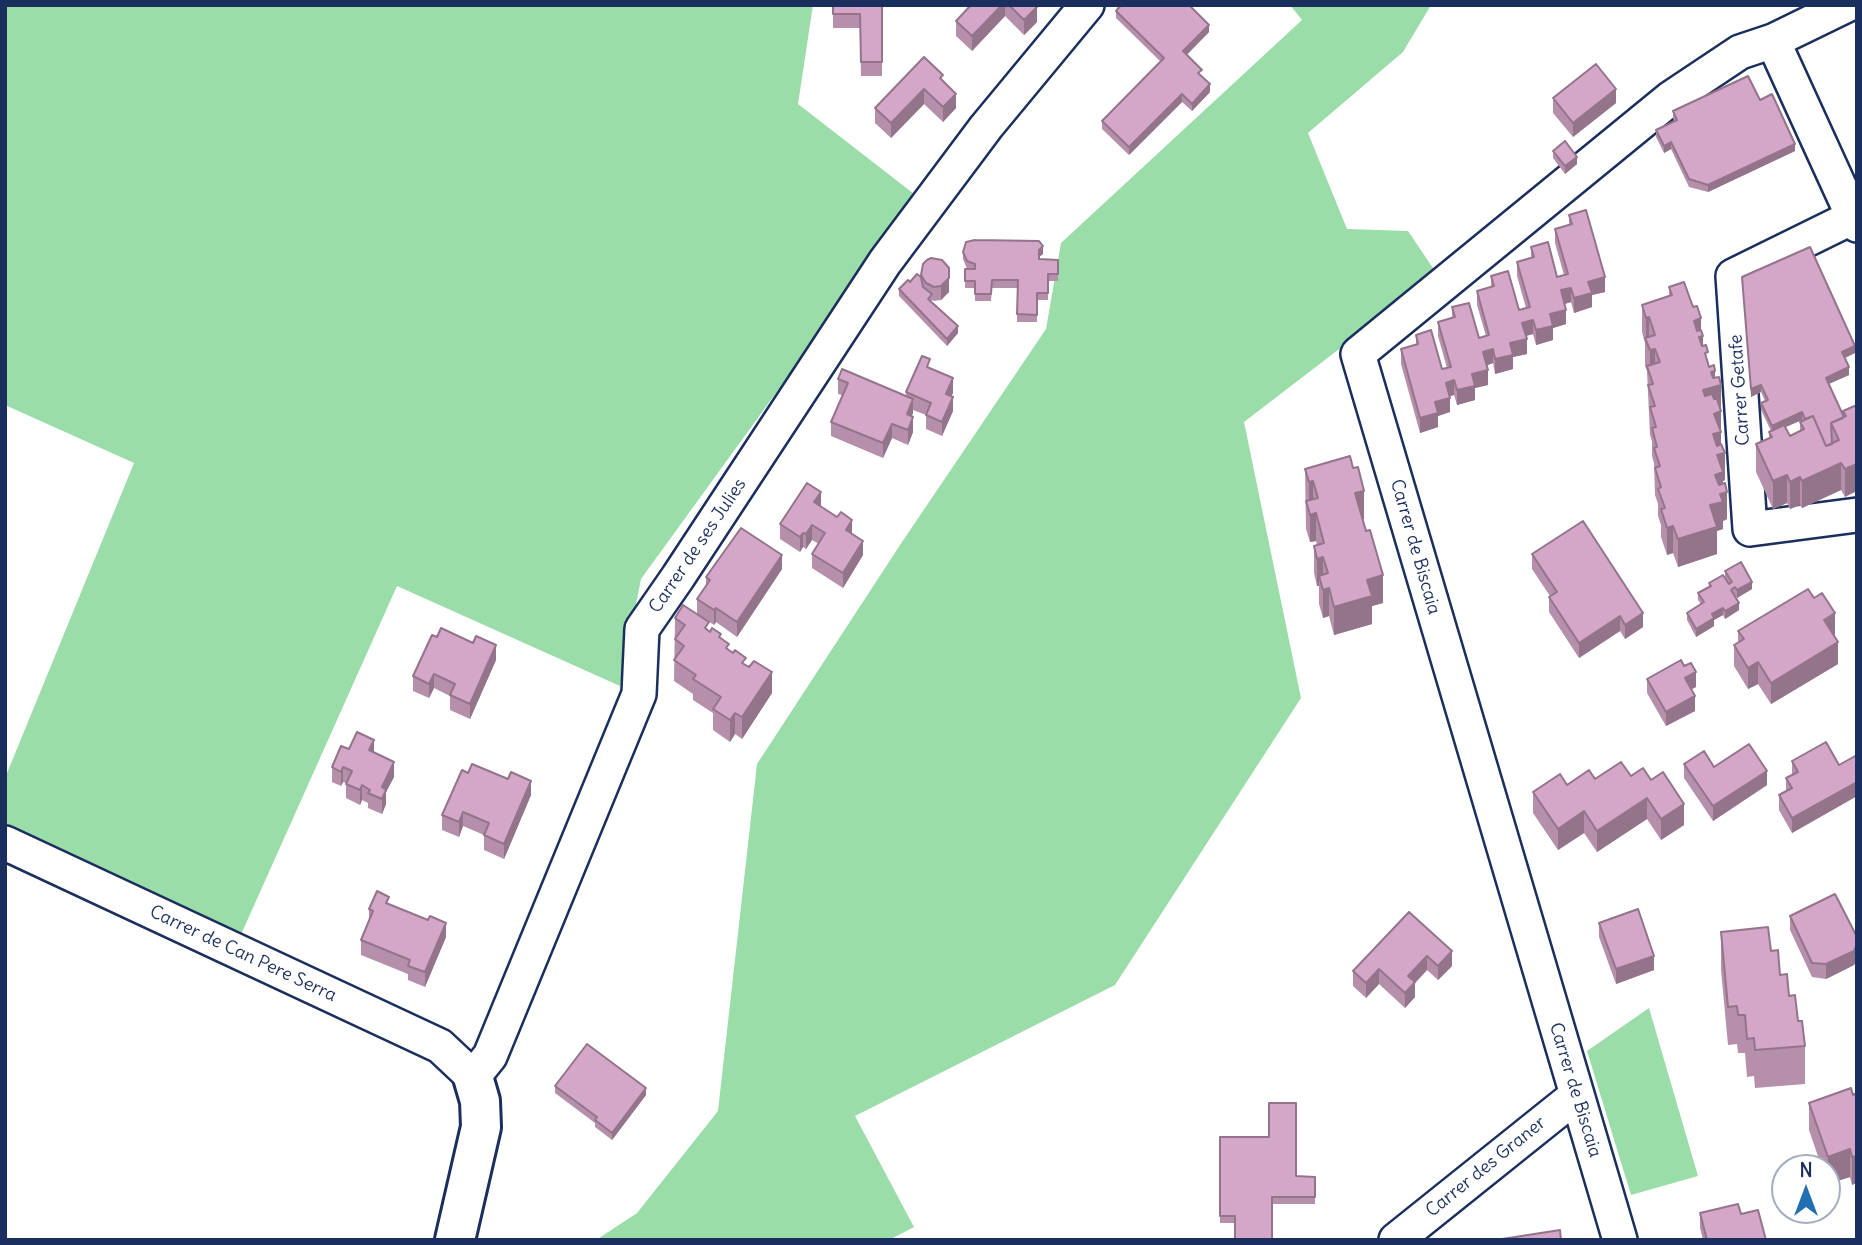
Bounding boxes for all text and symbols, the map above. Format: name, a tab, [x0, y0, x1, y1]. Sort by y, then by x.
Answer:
street label: Carrer Getafe	[1725, 334, 1755, 446]
street label: Carrer de ses Julies	[645, 475, 751, 617]
street label: Carrer de Biscaia	[1385, 477, 1445, 617]
street label: Carrer de Can Pere Serra	[146, 901, 340, 1007]
street label: Carrer de Biscaia	[1544, 1020, 1606, 1160]
street label: Carrer des Graner	[1422, 1112, 1550, 1222]
north arrow	[1771, 1154, 1841, 1224]
text: N	[1799, 1158, 1813, 1182]

